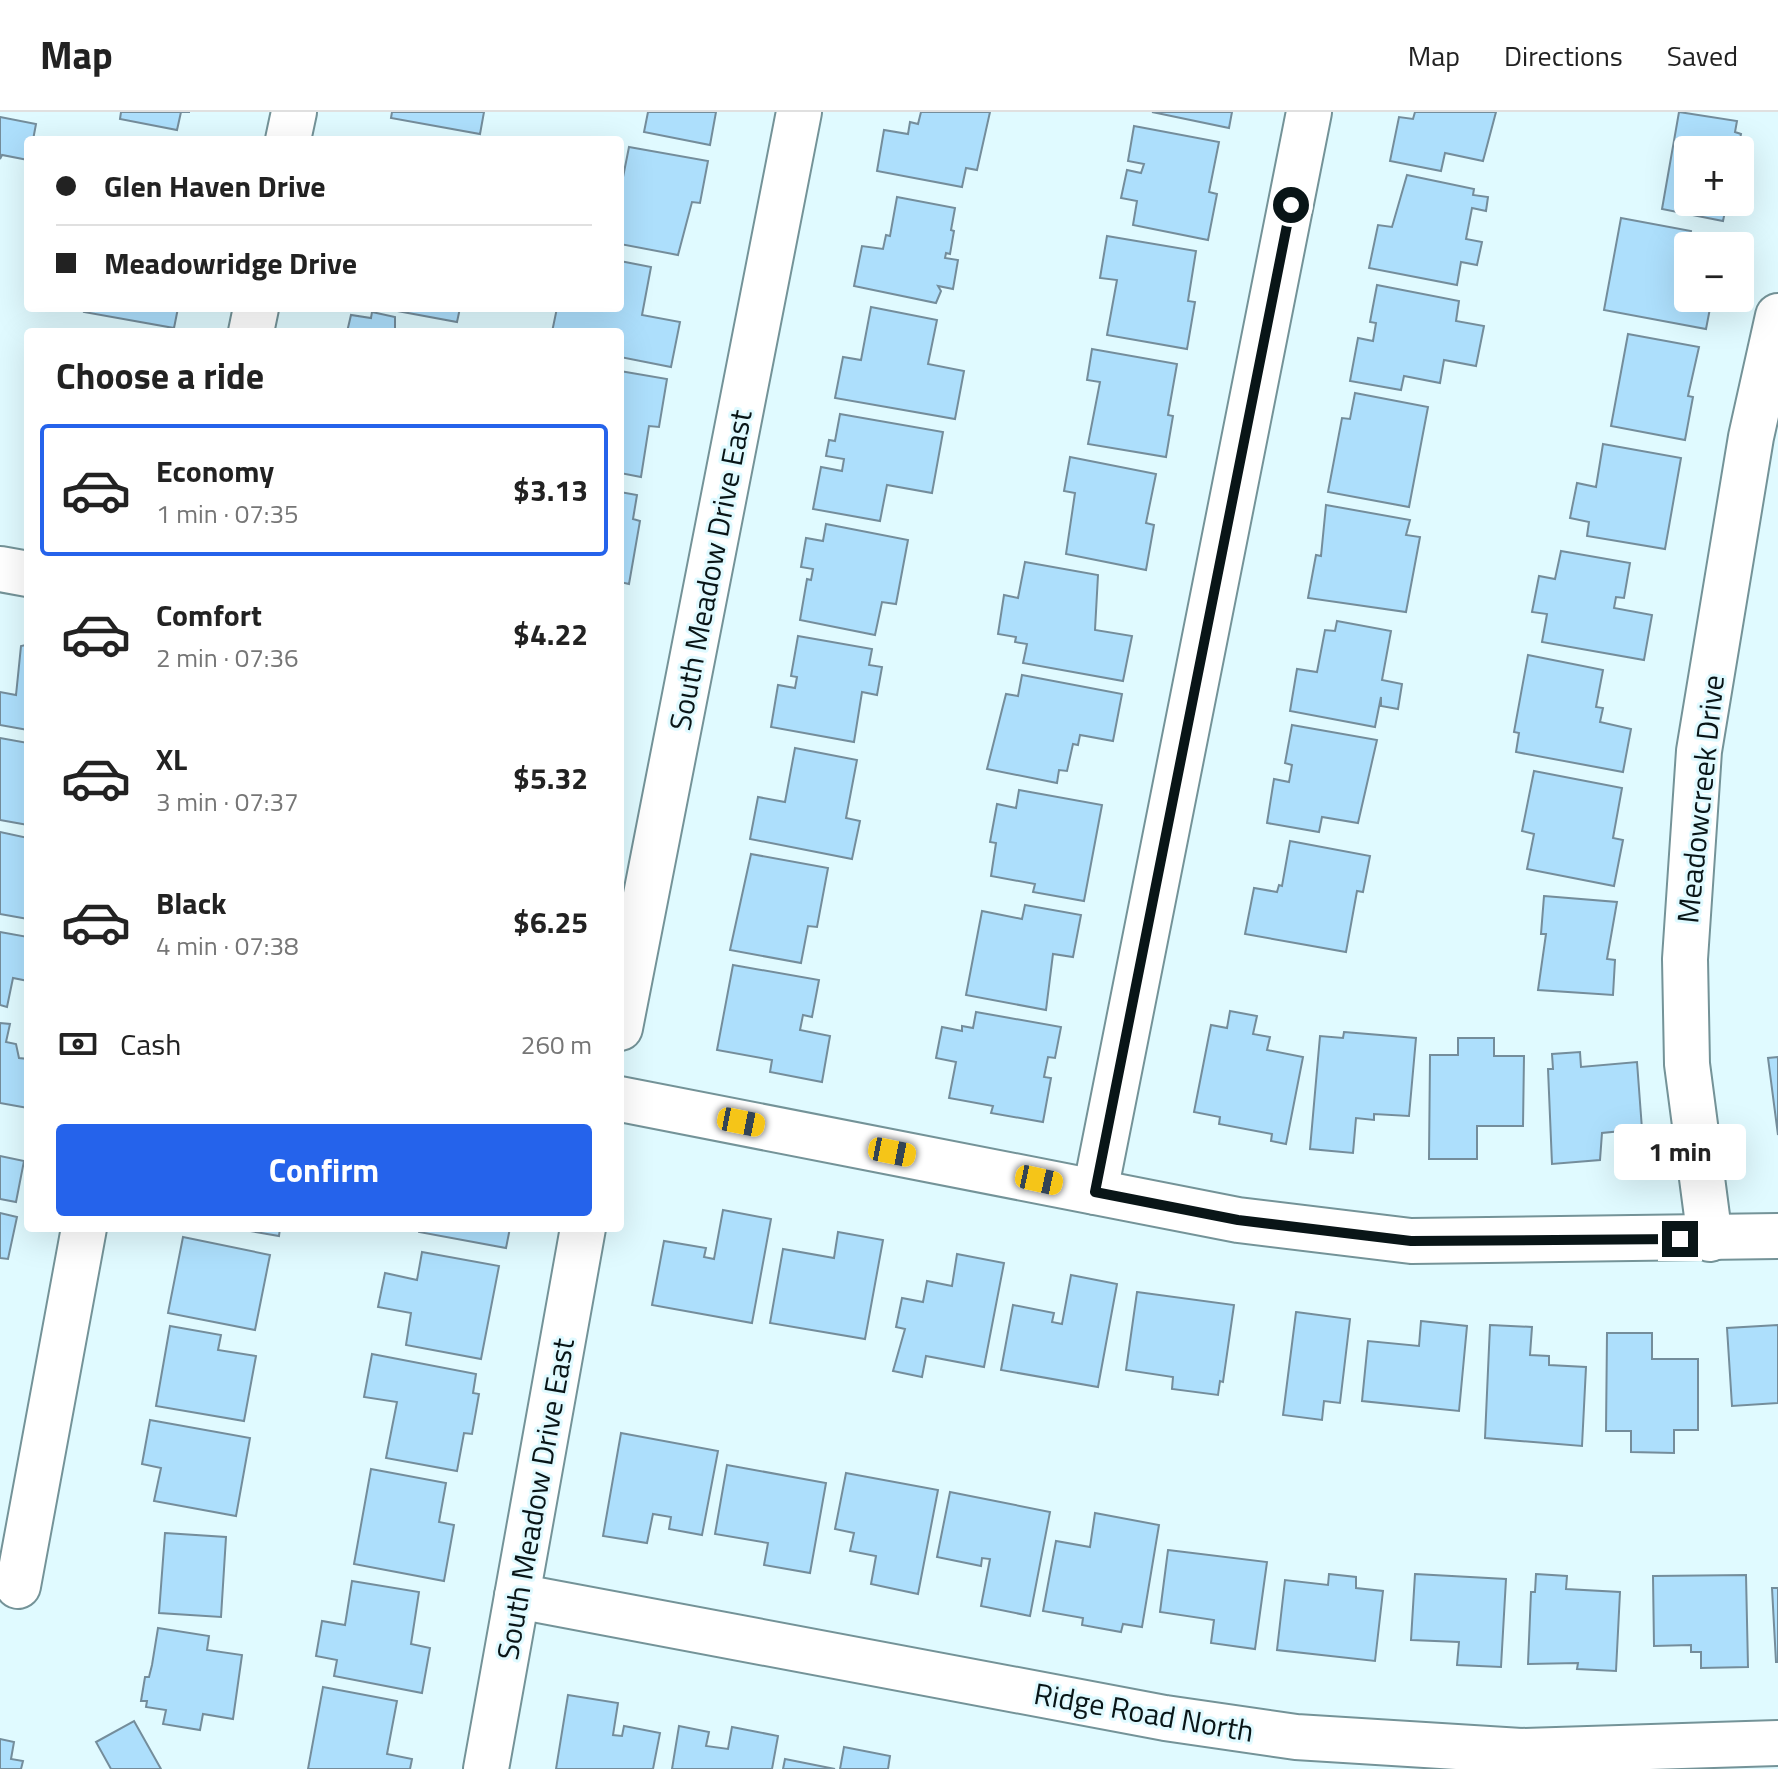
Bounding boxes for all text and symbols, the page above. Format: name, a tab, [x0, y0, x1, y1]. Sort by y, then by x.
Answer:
text: Map	[40, 26, 113, 84]
text: Map	[1408, 34, 1460, 77]
text: Directions	[1504, 34, 1623, 77]
text: Saved	[1667, 34, 1738, 77]
map controls	[1674, 136, 1754, 312]
button: +	[1674, 136, 1754, 216]
text: Glen Haven Drive	[104, 163, 326, 209]
route start	[1273, 187, 1309, 223]
button: −	[1674, 232, 1754, 312]
text: Meadowridge Drive	[104, 240, 357, 286]
text: Choose a ride	[56, 348, 264, 403]
street label: South Meadow Drive East	[656, 405, 764, 734]
text: Economy	[156, 448, 274, 494]
icon: car	[60, 454, 132, 526]
text: $3.13	[513, 467, 588, 513]
text: 1 min · 07:35	[156, 494, 299, 533]
text: Comfort	[156, 592, 262, 638]
icon: car	[60, 598, 132, 670]
text: $4.22	[513, 611, 588, 657]
text: 2 min · 07:36	[156, 638, 299, 677]
street label: Meadowcreek Drive	[1664, 673, 1736, 925]
text: XL	[156, 736, 187, 782]
icon: car	[60, 742, 132, 814]
text: $5.32	[513, 755, 588, 801]
text: 3 min · 07:37	[156, 782, 299, 821]
text: Black	[156, 880, 227, 926]
icon: car	[60, 886, 132, 958]
text: $6.25	[513, 899, 588, 945]
text: 4 min · 07:38	[156, 926, 299, 965]
text: Cash	[120, 1021, 181, 1067]
icon: cash	[56, 1022, 100, 1066]
text: 260 m	[521, 1025, 592, 1064]
car	[715, 1106, 767, 1138]
callout: 1 min	[1614, 1123, 1746, 1179]
button: Confirm	[56, 1124, 592, 1216]
text: 1 min	[1648, 1132, 1712, 1171]
car	[866, 1136, 918, 1168]
car	[1013, 1163, 1065, 1197]
route end	[1662, 1221, 1698, 1257]
street label: South Meadow Drive East	[484, 1334, 586, 1663]
street label: Ridge Road North	[1030, 1670, 1258, 1754]

